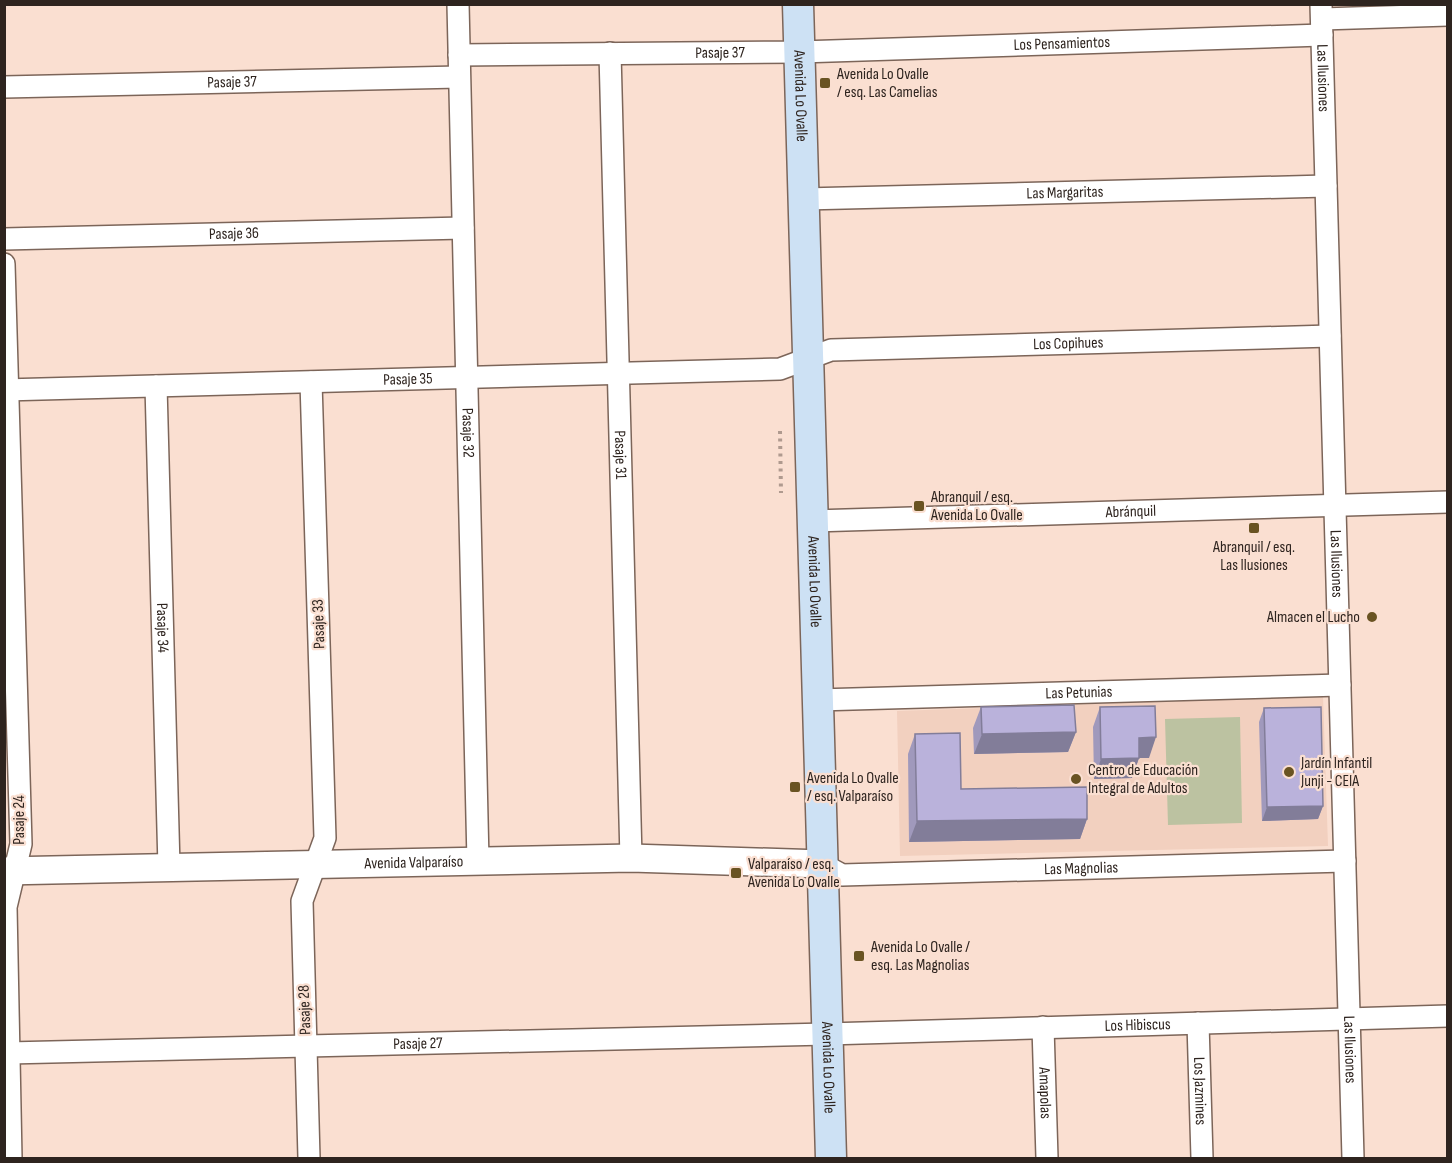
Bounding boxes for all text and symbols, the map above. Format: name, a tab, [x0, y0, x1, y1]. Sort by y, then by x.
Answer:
street label: Los Pensamientos	[1013, 32, 1111, 55]
street label: Pasaje 37	[695, 43, 745, 62]
street label: Las Ilusiones	[1313, 44, 1333, 112]
street label: Avenida Lo Ovalle	[790, 49, 811, 142]
place label: Avenida Lo Ovalle / esq. Las Camelias	[836, 65, 938, 102]
street label: Pasaje 37	[207, 72, 258, 92]
marker: Avenida Lo Ovalle / esq. Las Camelias	[818, 76, 832, 90]
street label: Las Margaritas	[1026, 182, 1104, 203]
street label: Pasaje 36	[209, 223, 259, 244]
street label: Los Copihues	[1033, 333, 1104, 354]
street label: Pasaje 35	[383, 369, 433, 389]
street label: Pasaje 32	[458, 408, 478, 458]
street label: Pasaje 31	[610, 430, 631, 480]
place label: Abranquil / esq. Avenida Lo Ovalle	[930, 488, 1023, 525]
marker: Abranquil / esq. Avenida Lo Ovalle	[912, 499, 926, 513]
street label: Abránquil	[1104, 501, 1156, 522]
marker: Abranquil / esq. Las Ilusiones	[1247, 521, 1261, 535]
street label: Las Ilusiones	[1326, 530, 1347, 598]
street label: Avenida Lo Ovalle	[804, 535, 825, 628]
place label: Abranquil / esq. Las Ilusiones	[1212, 538, 1295, 575]
street label: Pasaje 33	[309, 599, 329, 649]
street label: Pasaje 34	[152, 603, 173, 653]
place label: Almacen el Lucho	[1266, 608, 1360, 627]
marker: Almacen el Lucho	[1365, 610, 1379, 624]
street label: Las Petunias	[1045, 682, 1113, 703]
place label: Jardín Infantil Junji - CEIA	[1300, 754, 1372, 791]
place label: Centro de Educación Integral de Adultos	[1088, 761, 1198, 798]
marker: Jardín Infantil Junji - CEIA	[1282, 765, 1296, 779]
place label: Avenida Lo Ovalle / esq. Valparaíso	[806, 769, 899, 806]
marker: Centro de Educación Integral de Adultos	[1069, 772, 1083, 786]
marker: Avenida Lo Ovalle / esq. Valparaíso	[788, 780, 802, 794]
street label: Pasaje 24	[10, 795, 29, 845]
street label: Avenida Valparaíso	[363, 852, 464, 873]
place label: Valparaíso / esq. Avenida Lo Ovalle	[747, 855, 840, 892]
street label: Las Magnolias	[1044, 858, 1119, 879]
marker: Valparaíso / esq. Avenida Lo Ovalle	[729, 866, 743, 880]
place label: Avenida Lo Ovalle / esq. Las Magnolias	[870, 938, 970, 975]
marker: Avenida Lo Ovalle / esq. Las Magnolias	[852, 949, 866, 963]
street label: Pasaje 28	[295, 985, 315, 1035]
street label: Los Hibiscus	[1104, 1015, 1171, 1035]
street label: Las Ilusiones	[1340, 1015, 1360, 1084]
street label: Avenida Lo Ovalle	[818, 1020, 839, 1114]
street label: Pasaje 27	[393, 1033, 443, 1054]
street label: Los Jazmines	[1190, 1057, 1211, 1126]
street label: Amapolas	[1035, 1066, 1055, 1119]

